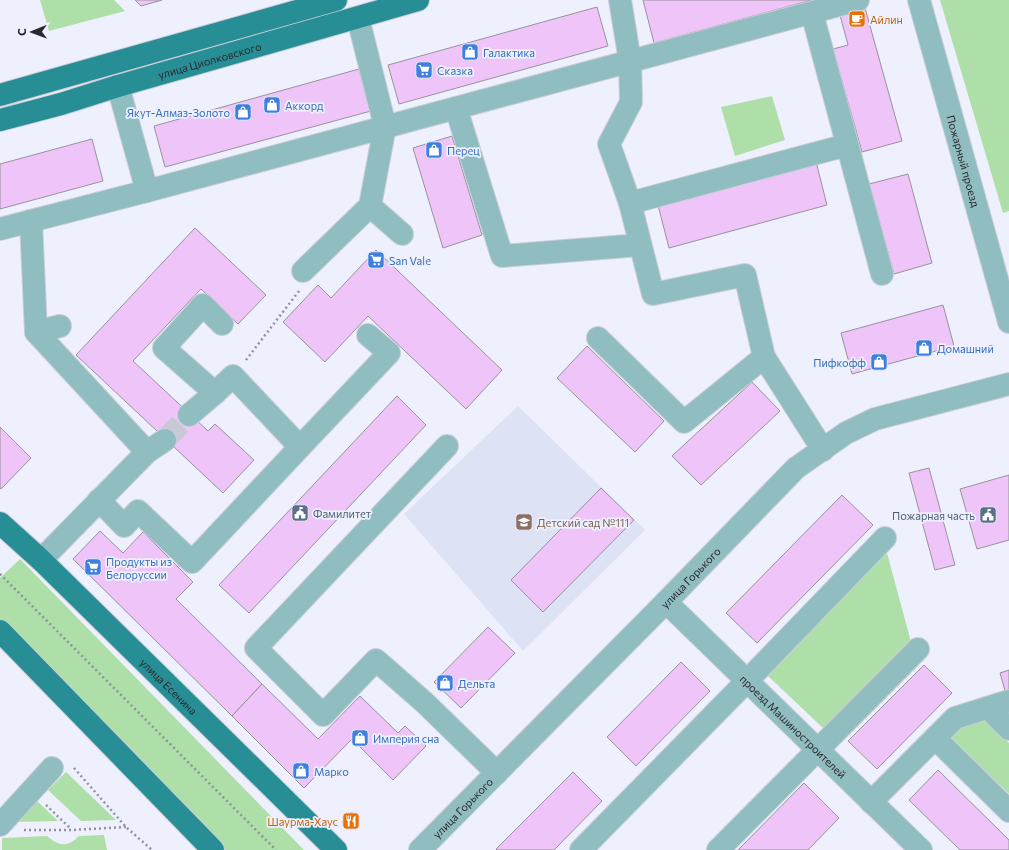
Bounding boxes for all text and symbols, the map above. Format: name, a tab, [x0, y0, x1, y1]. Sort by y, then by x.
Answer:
cafe icon: Айлин	[847, 9, 867, 29]
north arrow	[12, 12, 52, 52]
place label: Айлин	[870, 13, 903, 26]
text: С	[15, 28, 28, 36]
street label: улица Циолковского	[156, 39, 263, 81]
shop icon: Галактика	[460, 42, 480, 62]
place label: Галактика	[483, 46, 535, 59]
supermarket icon: Сказка	[414, 60, 434, 80]
place label: Сказка	[437, 64, 473, 77]
shop icon: Аккорд	[262, 95, 282, 115]
place label: Аккорд	[285, 99, 324, 112]
shop icon: Якут-Алмаз-Золото	[233, 102, 253, 122]
place label: Якут-Алмаз-Золото	[127, 106, 230, 119]
street label: Пожарный проезд	[945, 113, 983, 209]
shop icon: Перец	[424, 140, 444, 160]
place label: Перец	[447, 144, 480, 157]
supermarket icon: San Vale	[366, 250, 386, 270]
place label: San Vale	[389, 254, 431, 267]
shop icon: Домашний	[914, 338, 934, 358]
place label: Домашний	[937, 342, 994, 355]
shop icon: Пифкофф	[869, 352, 889, 372]
place label: Пифкофф	[813, 356, 866, 369]
public building icon: Фамилитет	[290, 503, 310, 523]
public building icon: Пожарная часть	[978, 505, 998, 525]
place label: Фамилитет	[313, 507, 371, 520]
place label: Пожарная часть	[892, 509, 975, 522]
school or university icon: Детский сад №111	[514, 512, 534, 532]
place label: Детский сад №111	[537, 516, 629, 529]
street label: улица Горького	[658, 544, 723, 610]
place label: Продукты из Белоруссии	[106, 555, 172, 581]
supermarket icon: Продукты из Белоруссии	[83, 557, 103, 577]
street label: улица Есенина	[138, 655, 200, 717]
street label: проезд Машиностроителей	[738, 672, 849, 781]
shop icon: Дельта	[435, 673, 455, 693]
place label: Дельта	[458, 677, 495, 690]
shop icon: Империя сна	[350, 728, 370, 748]
place label: Империя сна	[373, 732, 439, 745]
shop icon: Марко	[291, 761, 311, 781]
place label: Марко	[314, 765, 349, 778]
street label: улица Горького	[430, 774, 495, 840]
restaurant icon: Шаурма-Хаус	[341, 811, 361, 831]
place label: Шаурма-Хаус	[267, 815, 338, 828]

